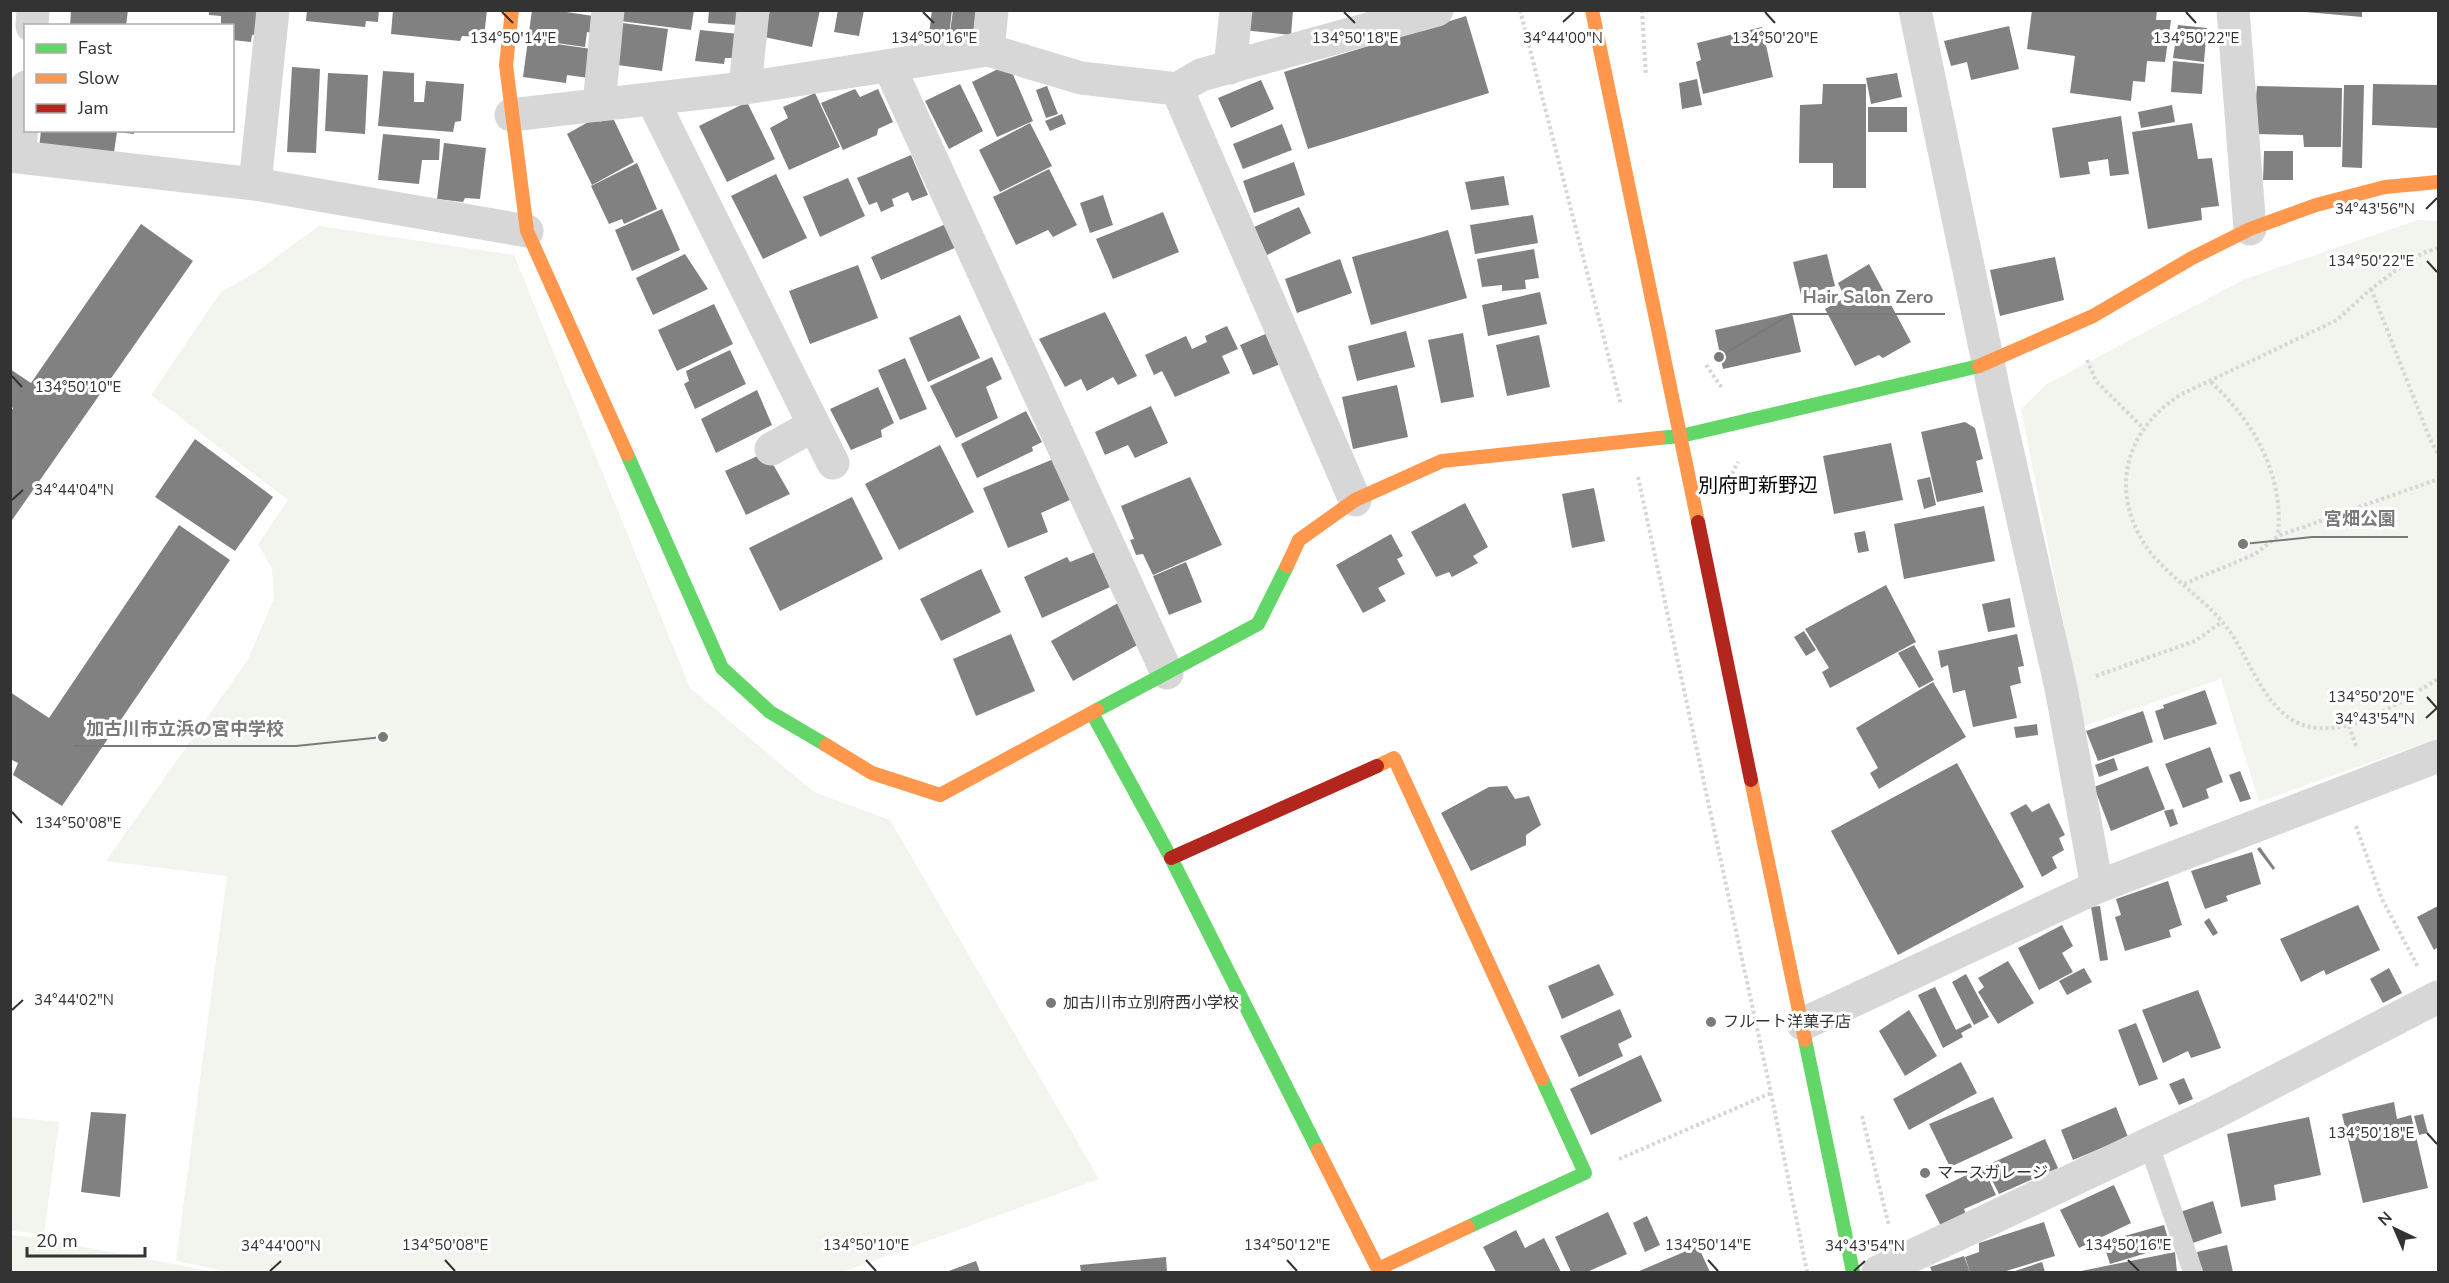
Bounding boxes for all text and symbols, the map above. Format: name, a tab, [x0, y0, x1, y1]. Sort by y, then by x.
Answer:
legend	[24, 24, 234, 132]
text: 134°50'14"E	[470, 28, 556, 48]
text: 134°50'16"E	[891, 28, 977, 48]
text: 134°50'18"E	[1312, 28, 1398, 48]
text: 34°44'00"N	[1523, 28, 1603, 48]
text: 134°50'20"E	[1732, 28, 1818, 48]
text: 134°50'22"E	[2153, 28, 2239, 48]
text: Fast	[78, 36, 113, 60]
text: Slow	[78, 66, 119, 90]
text: Jam	[77, 96, 109, 120]
text: 34°43'56"N	[2335, 199, 2415, 219]
text: 134°50'22"E	[2328, 251, 2414, 271]
callout: Hair Salon Zero	[1791, 278, 1945, 314]
text: Hair Salon Zero	[1803, 285, 1933, 309]
text: 134°50'10"E	[35, 377, 121, 397]
district label: 別府町新野辺	[1698, 472, 1818, 499]
text: 34°44'04"N	[34, 480, 114, 500]
callout: 宮畑公園	[2312, 501, 2408, 537]
text: 宮畑公園	[2324, 507, 2396, 531]
text: 134°50'20"E	[2328, 687, 2414, 707]
text: 34°43'54"N	[2335, 709, 2415, 729]
callout: 加古川市立浜の宮中学校	[74, 710, 296, 746]
text: 加古川市立浜の宮中学校	[86, 717, 284, 741]
text: 134°50'08"E	[35, 813, 121, 833]
text: 34°44'02"N	[34, 990, 114, 1010]
place label: 加古川市立別府西小学校	[1063, 992, 1239, 1014]
marker: 加古川市立別府西小学校	[1044, 996, 1058, 1010]
place label: フルート洋菓子店	[1723, 1011, 1851, 1033]
marker: フルート洋菓子店	[1704, 1015, 1718, 1029]
text: 134°50'18"E	[2328, 1123, 2414, 1143]
place label: マースガレージ	[1937, 1162, 2048, 1184]
marker: マースガレージ	[1918, 1166, 1932, 1180]
north arrow	[2365, 1199, 2425, 1259]
text: N	[2373, 1207, 2397, 1231]
scale bar	[27, 1220, 146, 1258]
text: 20 m	[36, 1229, 78, 1253]
text: 134°50'08"E	[402, 1235, 488, 1255]
text: 134°50'10"E	[823, 1235, 909, 1255]
text: 134°50'12"E	[1244, 1235, 1330, 1255]
text: 134°50'14"E	[1665, 1235, 1751, 1255]
text: 134°50'16"E	[2085, 1235, 2171, 1255]
text: 34°44'00"N	[241, 1236, 321, 1256]
text: 34°43'54"N	[1825, 1236, 1905, 1256]

